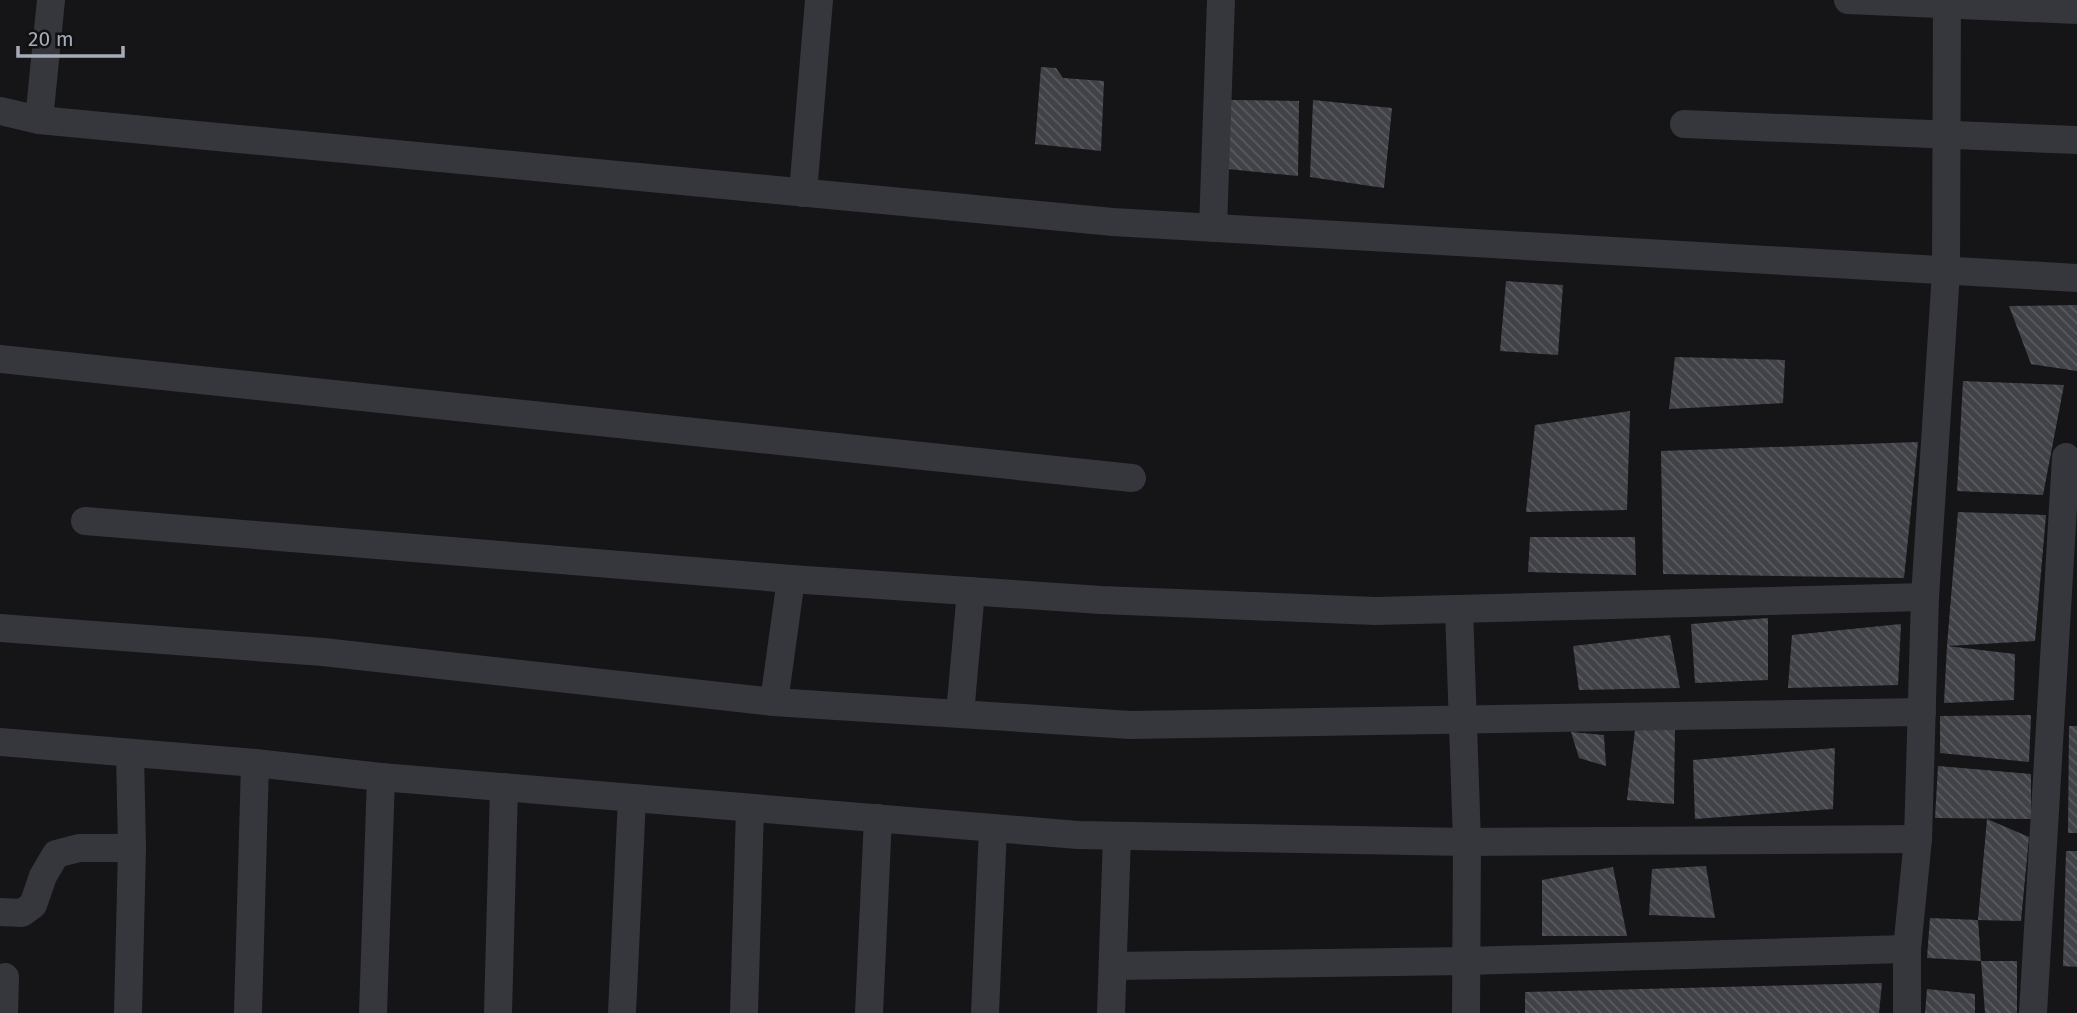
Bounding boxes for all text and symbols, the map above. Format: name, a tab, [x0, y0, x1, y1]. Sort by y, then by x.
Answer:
scale bar	[18, 14, 122, 58]
text: 20 m	[28, 26, 74, 52]

